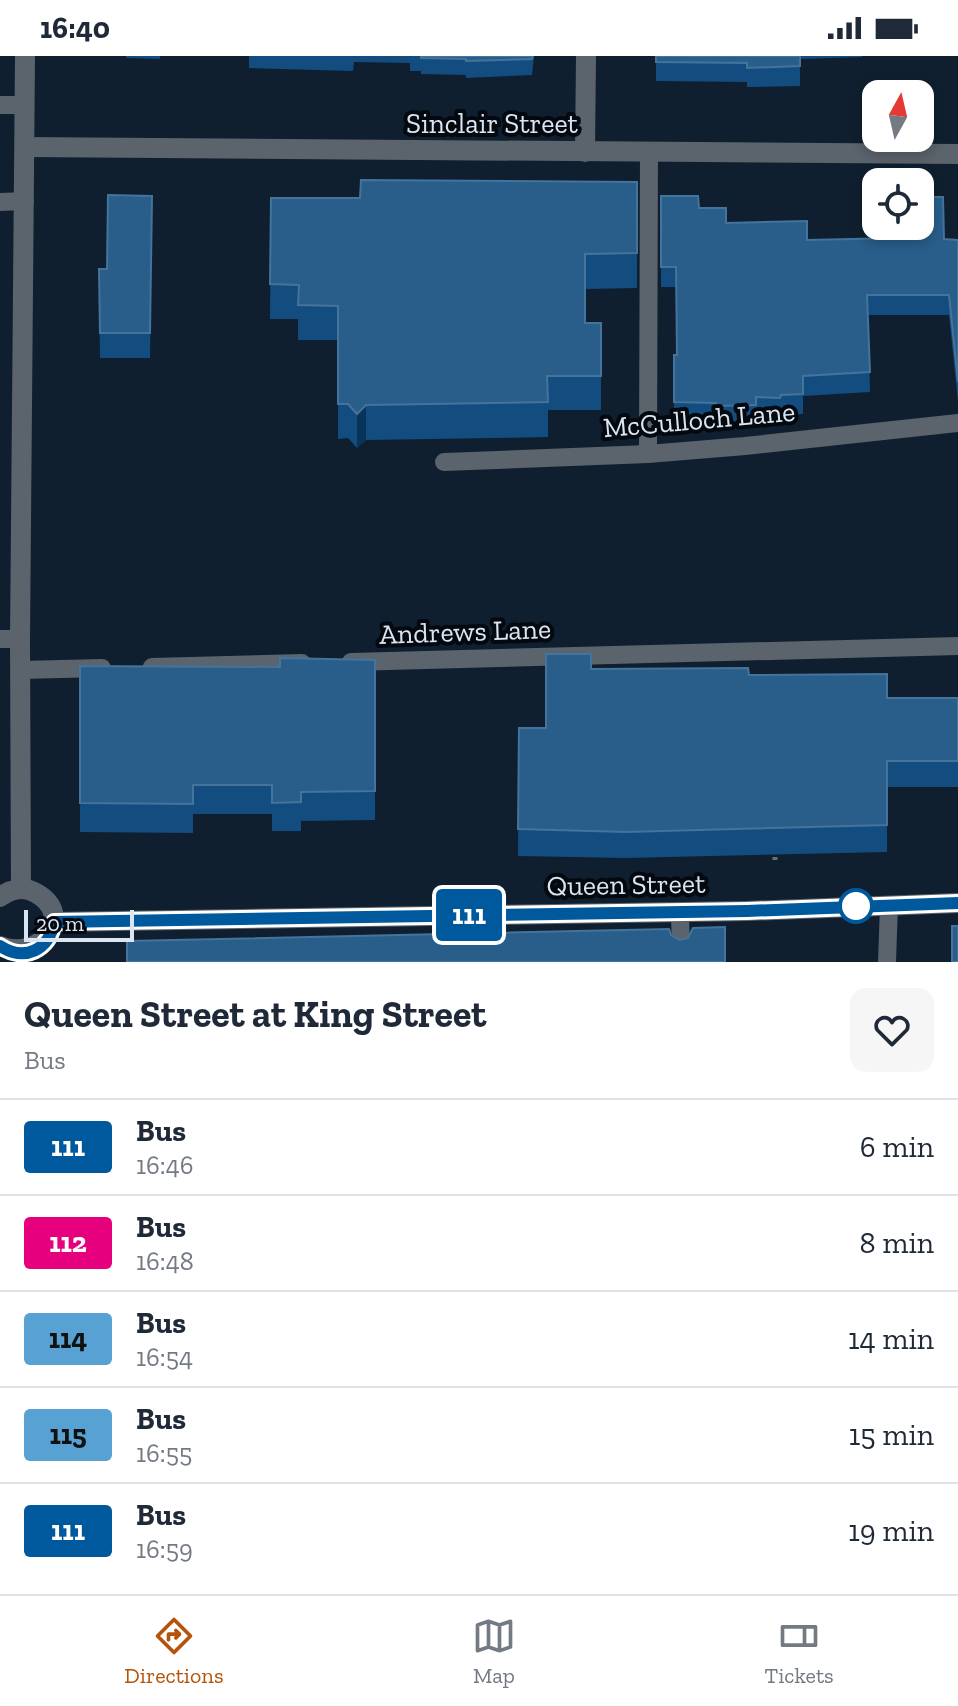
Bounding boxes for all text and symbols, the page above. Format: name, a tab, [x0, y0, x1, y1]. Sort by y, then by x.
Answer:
text: 16:40	[40, 10, 110, 46]
north arrow	[862, 80, 934, 152]
map controls	[862, 80, 934, 240]
street label: Sinclair Street	[406, 107, 579, 140]
button: locate	[862, 168, 934, 240]
street label: McCulloch Lane	[602, 395, 796, 444]
street label: Andrews Lane	[379, 612, 552, 651]
street label: Queen Street	[546, 867, 706, 902]
line badge: 111	[423, 889, 515, 941]
unlabelled marker	[839, 889, 873, 923]
text: 111	[452, 898, 486, 931]
scale bar	[24, 906, 134, 942]
text: 20 m	[36, 910, 84, 937]
button: heart	[850, 988, 934, 1072]
text: Queen Street at King Street	[24, 991, 486, 1037]
text: Bus	[24, 1044, 66, 1076]
text: Bus	[136, 1113, 186, 1149]
text: 6 min	[860, 1129, 934, 1165]
text: 111	[51, 1130, 85, 1163]
text: 16:46	[136, 1149, 193, 1181]
text: Bus	[136, 1209, 186, 1245]
text: 8 min	[860, 1225, 934, 1261]
text: 112	[49, 1226, 87, 1259]
text: 16:48	[136, 1245, 194, 1277]
text: Bus	[136, 1305, 186, 1341]
text: 14 min	[848, 1321, 934, 1357]
text: 114	[49, 1322, 87, 1355]
text: 16:54	[136, 1341, 193, 1373]
text: Bus	[136, 1401, 186, 1437]
text: 15 min	[849, 1417, 934, 1453]
text: 115	[49, 1418, 87, 1451]
text: 16:55	[136, 1437, 192, 1469]
text: Bus	[136, 1497, 186, 1533]
text: 19 min	[848, 1513, 934, 1549]
text: 111	[51, 1514, 85, 1547]
text: 16:59	[136, 1533, 193, 1565]
tab: Directions	[124, 1614, 224, 1689]
tab: Map	[472, 1614, 516, 1689]
tab: Tickets	[765, 1614, 834, 1689]

